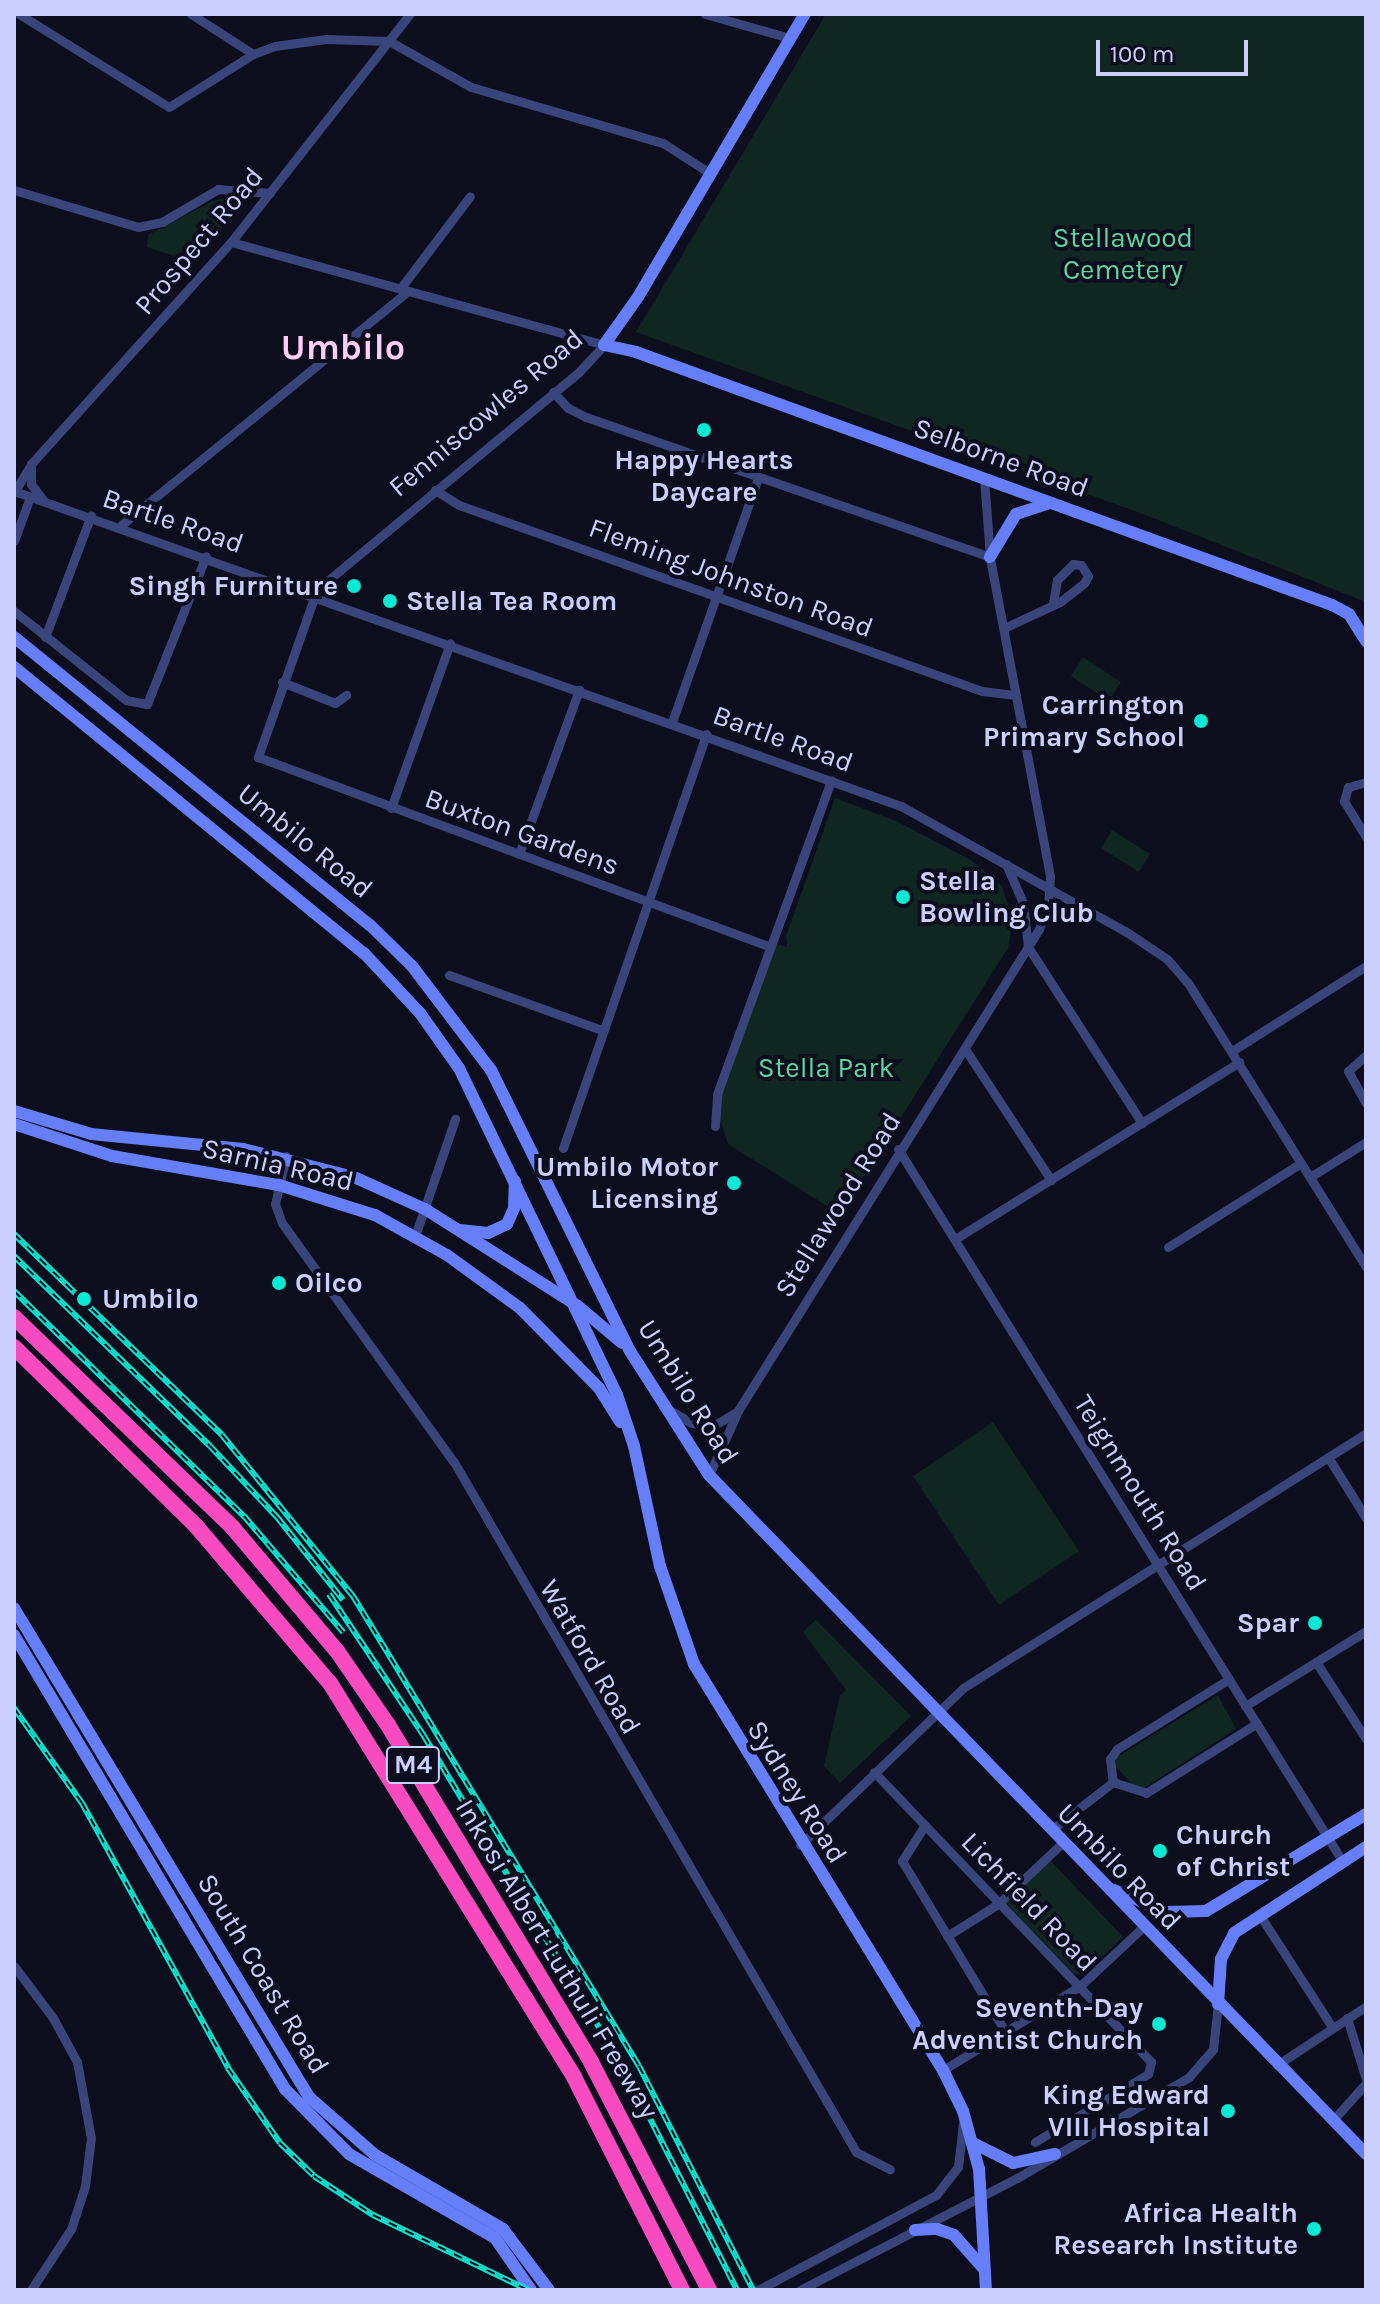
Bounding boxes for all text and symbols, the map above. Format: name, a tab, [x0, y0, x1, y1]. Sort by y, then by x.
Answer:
scale bar	[1100, 24, 1252, 74]
text: 100 m	[1110, 40, 1175, 68]
street label: Prospect Road	[127, 160, 271, 322]
park label: Stellawood Cemetery	[1053, 221, 1193, 287]
street label: Fenniscowles Road	[382, 322, 590, 504]
district label: Umbilo	[281, 326, 405, 370]
street label: Selborne Road	[909, 411, 1093, 505]
marker: Happy Hearts Daycare	[695, 421, 713, 439]
place label: Happy Hearts Daycare	[614, 443, 794, 509]
street label: Bartle Road	[98, 481, 248, 561]
street label: Fleming Johnston Road	[584, 511, 878, 645]
place label: Singh Furniture	[128, 569, 338, 603]
marker: Singh Furniture	[345, 577, 363, 595]
place label: Stella Tea Room	[406, 584, 617, 618]
marker: Stella Tea Room	[381, 592, 399, 610]
place label: Carrington Primary School	[983, 688, 1185, 754]
street label: Bartle Road	[708, 698, 858, 780]
marker: Carrington Primary School	[1192, 712, 1210, 730]
street label: Umbilo Road	[231, 776, 379, 906]
street label: Buxton Gardens	[420, 781, 624, 883]
place label: Stella Bowling Club	[919, 864, 1094, 930]
marker: Stella Bowling Club	[894, 888, 912, 906]
park label: Stella Park	[758, 1051, 894, 1085]
street label: Stellawood Road	[768, 1106, 908, 1304]
street label: Sarnia Road	[199, 1131, 357, 1199]
place label: Umbilo Motor Licensing	[536, 1150, 718, 1216]
marker: Umbilo Motor Licensing	[725, 1174, 743, 1192]
place label: Oilco	[295, 1266, 362, 1300]
marker: Oilco	[270, 1274, 288, 1292]
place label: Umbilo	[102, 1282, 199, 1316]
marker: Umbilo	[73, 1288, 95, 1310]
street label: Umbilo Road	[630, 1314, 746, 1470]
street label: Teignmouth Road	[1066, 1389, 1214, 1597]
street label: Watford Road	[532, 1574, 648, 1740]
place label: Spar	[1237, 1606, 1299, 1640]
marker: Spar	[1306, 1614, 1324, 1632]
street label: Sydney Road	[740, 1714, 854, 1870]
road number: M4	[385, 1743, 441, 1787]
street label: Inkosi Albert Luthuli Freeway	[448, 1793, 666, 2125]
street label: Umbilo Road	[1050, 1796, 1188, 1938]
place label: Church of Christ	[1176, 1818, 1290, 1884]
street label: Lichfield Road	[954, 1825, 1104, 1979]
marker: Church of Christ	[1151, 1842, 1169, 1860]
street label: South Coast Road	[190, 1868, 336, 2080]
place label: Seventh-Day Adventist Church	[912, 1991, 1143, 2057]
marker: Seventh-Day Adventist Church	[1150, 2015, 1168, 2033]
place label: King Edward VIII Hospital	[1042, 2078, 1210, 2144]
marker: King Edward VIII Hospital	[1217, 2100, 1239, 2122]
place label: Africa Health Research Institute	[1053, 2196, 1298, 2262]
marker: Africa Health Research Institute	[1305, 2220, 1323, 2238]

